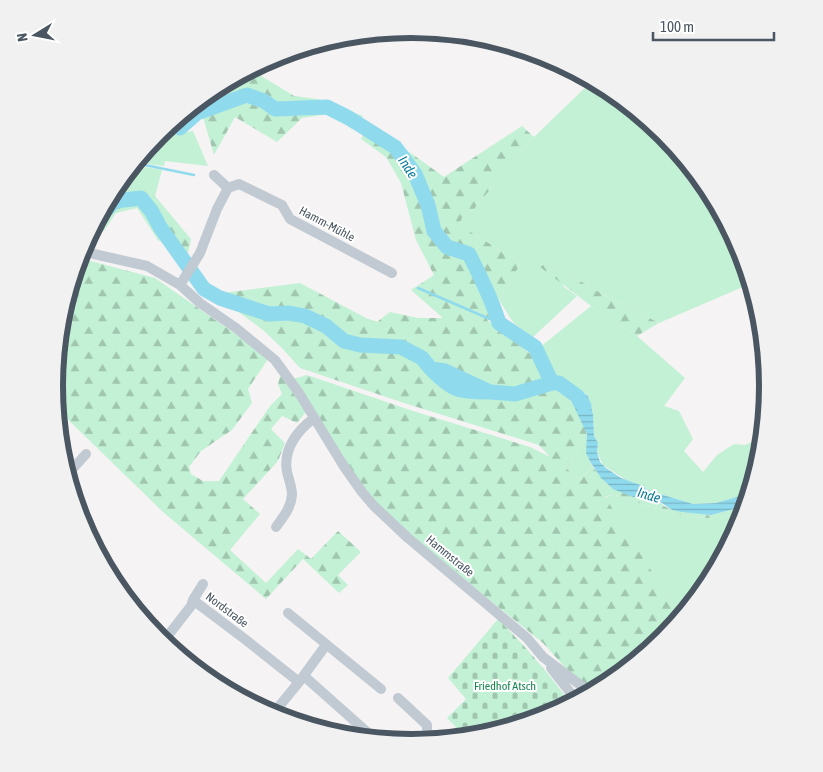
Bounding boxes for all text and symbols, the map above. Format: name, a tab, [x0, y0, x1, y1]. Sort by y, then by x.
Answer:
north arrow	[10, 10, 60, 60]
scale bar	[653, 10, 774, 42]
text: 100 m	[660, 18, 694, 35]
text: N	[14, 32, 31, 43]
water label: Inde	[395, 153, 421, 181]
street label: Hamm-Mühle	[297, 204, 357, 244]
water label: Inde	[635, 484, 663, 506]
street label: Hammstraße	[423, 532, 477, 580]
street label: Nordstraße	[203, 589, 251, 631]
park label: Friedhof Atsch	[474, 679, 536, 693]

